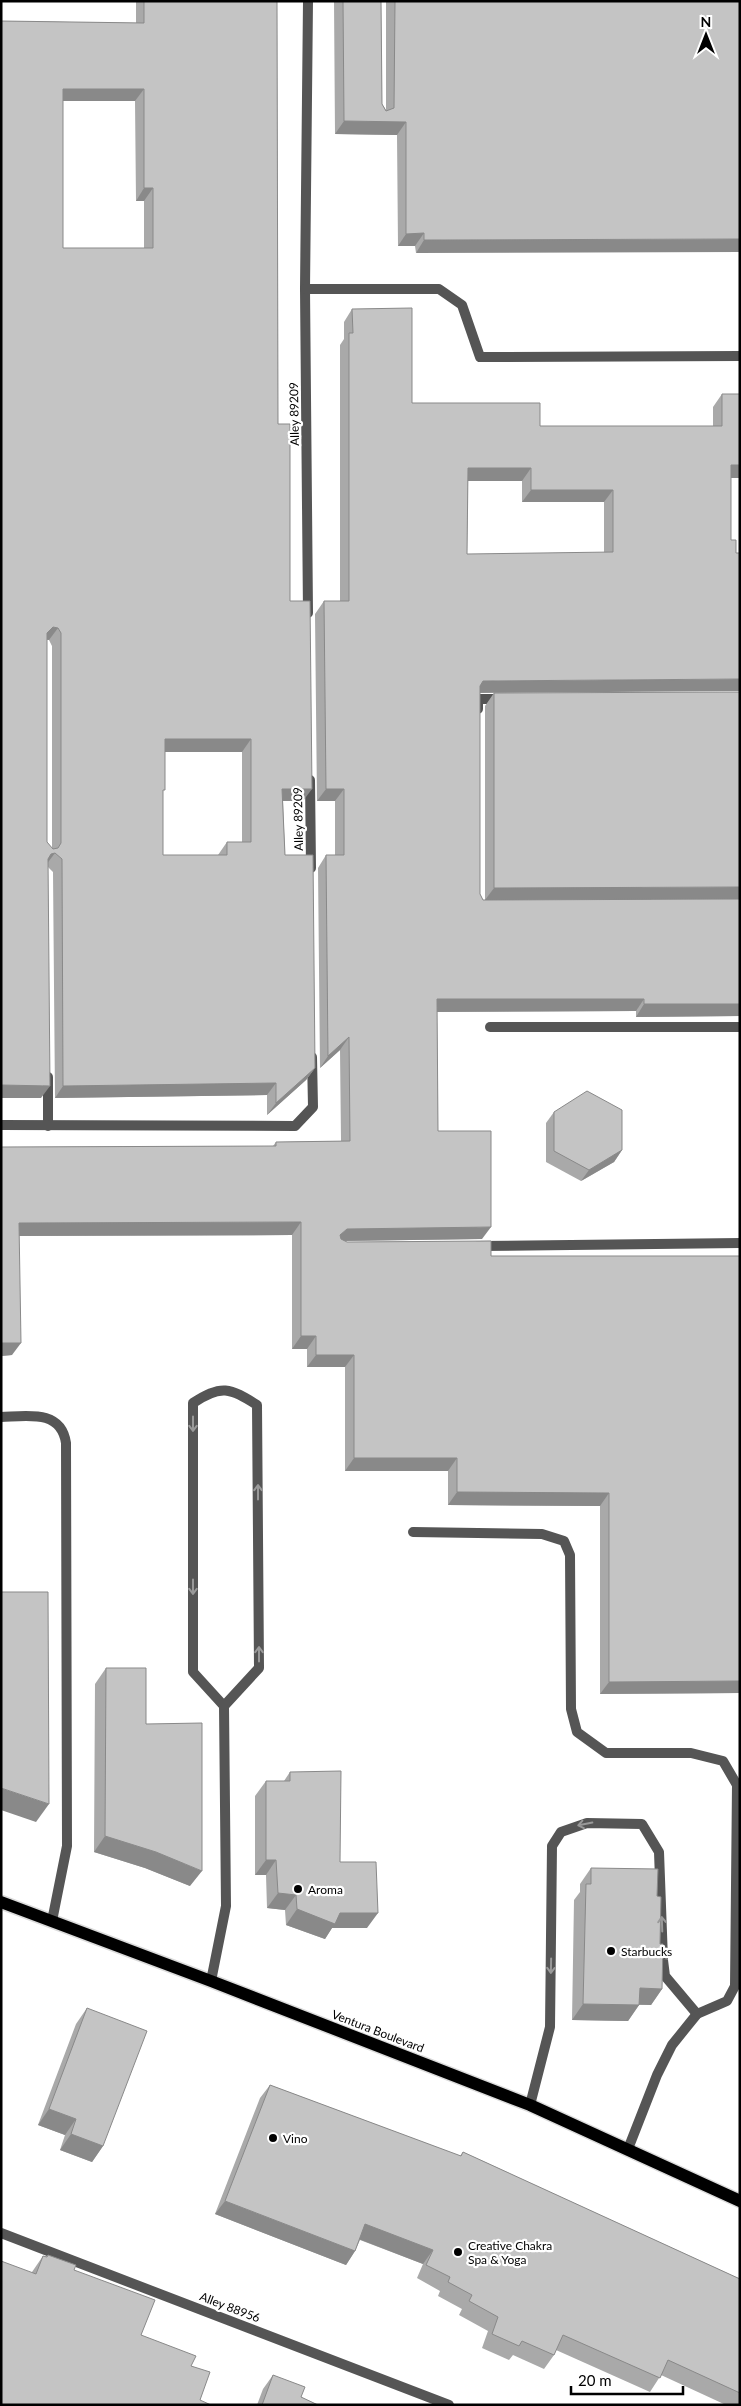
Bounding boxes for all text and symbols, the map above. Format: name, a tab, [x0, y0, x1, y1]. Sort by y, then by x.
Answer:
north arrow	[681, 10, 731, 60]
text: N	[701, 13, 711, 30]
street label: Alley 89209	[286, 382, 302, 446]
street label: Alley 89209	[290, 787, 306, 851]
one-way arrow	[188, 1416, 198, 1432]
one-way arrow	[253, 1484, 263, 1500]
one-way arrow	[188, 1578, 198, 1594]
one-way arrow	[254, 1646, 264, 1662]
one-way arrow	[578, 1820, 594, 1830]
place label: Aroma	[308, 1882, 343, 1897]
marker: Aroma	[292, 1883, 304, 1895]
one-way arrow	[657, 1917, 666, 1933]
place label: Starbucks	[621, 1944, 672, 1959]
marker: Starbucks	[605, 1945, 617, 1957]
one-way arrow	[546, 1958, 555, 1974]
street label: Ventura Boulevard	[330, 2007, 426, 2055]
place label: Vino	[283, 2131, 308, 2146]
marker: Vino	[267, 2132, 279, 2144]
place label: Creative Chakra Spa & Yoga	[468, 2238, 552, 2267]
marker: Creative Chakra Spa & Yoga	[452, 2246, 464, 2258]
street label: Alley 88956	[198, 2289, 262, 2325]
scale bar	[571, 2364, 684, 2396]
text: 20 m	[578, 2371, 612, 2389]

